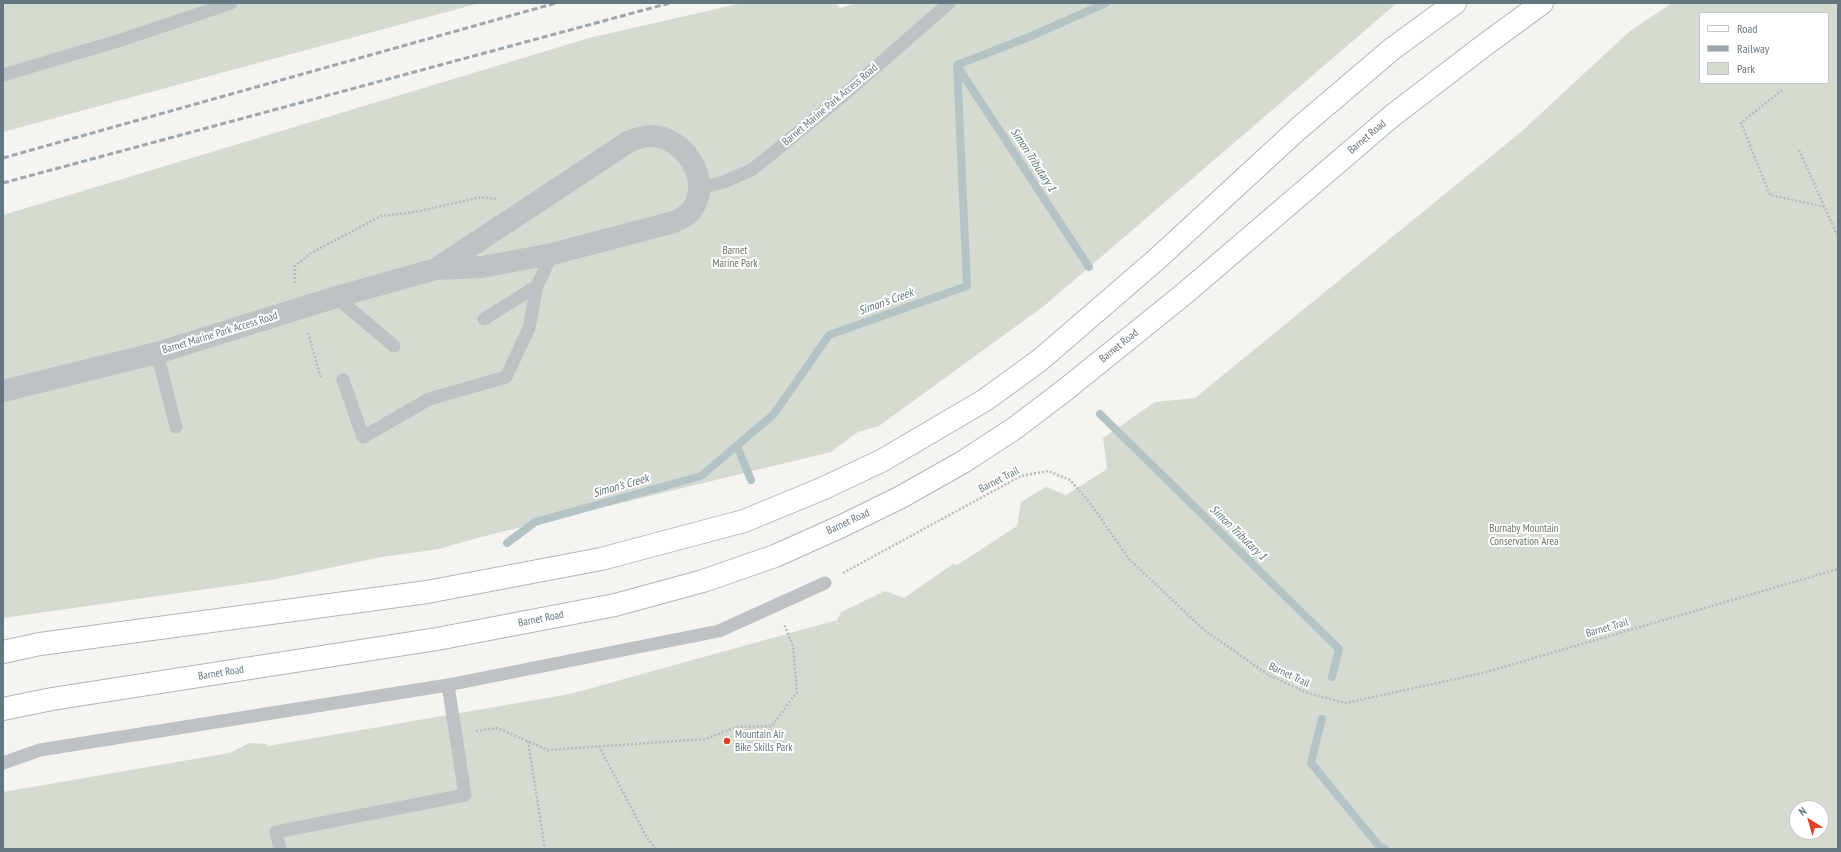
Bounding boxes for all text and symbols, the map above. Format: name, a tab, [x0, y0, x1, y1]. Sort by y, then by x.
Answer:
legend	[1699, 12, 1829, 84]
text: Road	[1737, 21, 1757, 36]
text: Railway	[1737, 41, 1769, 56]
street label: Barnet Marine Park Access Road	[780, 61, 880, 149]
text: Park	[1737, 61, 1755, 76]
street label: Barnet Road	[1345, 117, 1389, 157]
water label: Simon Tributary 1	[1007, 125, 1059, 195]
park label: Barnet Marine Park	[713, 244, 757, 270]
water label: Simon's Creek	[857, 285, 915, 319]
street label: Barnet Marine Park Access Road	[161, 309, 279, 357]
street label: Barnet Road	[1097, 326, 1141, 366]
street label: Barnet Trail	[977, 464, 1021, 496]
water label: Simon's Creek	[591, 471, 651, 501]
water label: Simon Tributary 1	[1207, 502, 1269, 564]
street label: Barnet Road	[824, 506, 872, 538]
park label: Burnaby Mountain Conservation Area	[1489, 522, 1559, 548]
street label: Barnet Road	[517, 608, 565, 630]
street label: Barnet Trail	[1584, 616, 1630, 640]
street label: Barnet Trail	[1266, 660, 1312, 690]
street label: Barnet Road	[197, 663, 245, 683]
place label: Mountain Air Bike Skills Park	[735, 728, 792, 754]
marker: Mountain Air Bike Skills Park	[722, 736, 732, 746]
north arrow	[1789, 800, 1829, 840]
text: N	[1796, 804, 1809, 819]

